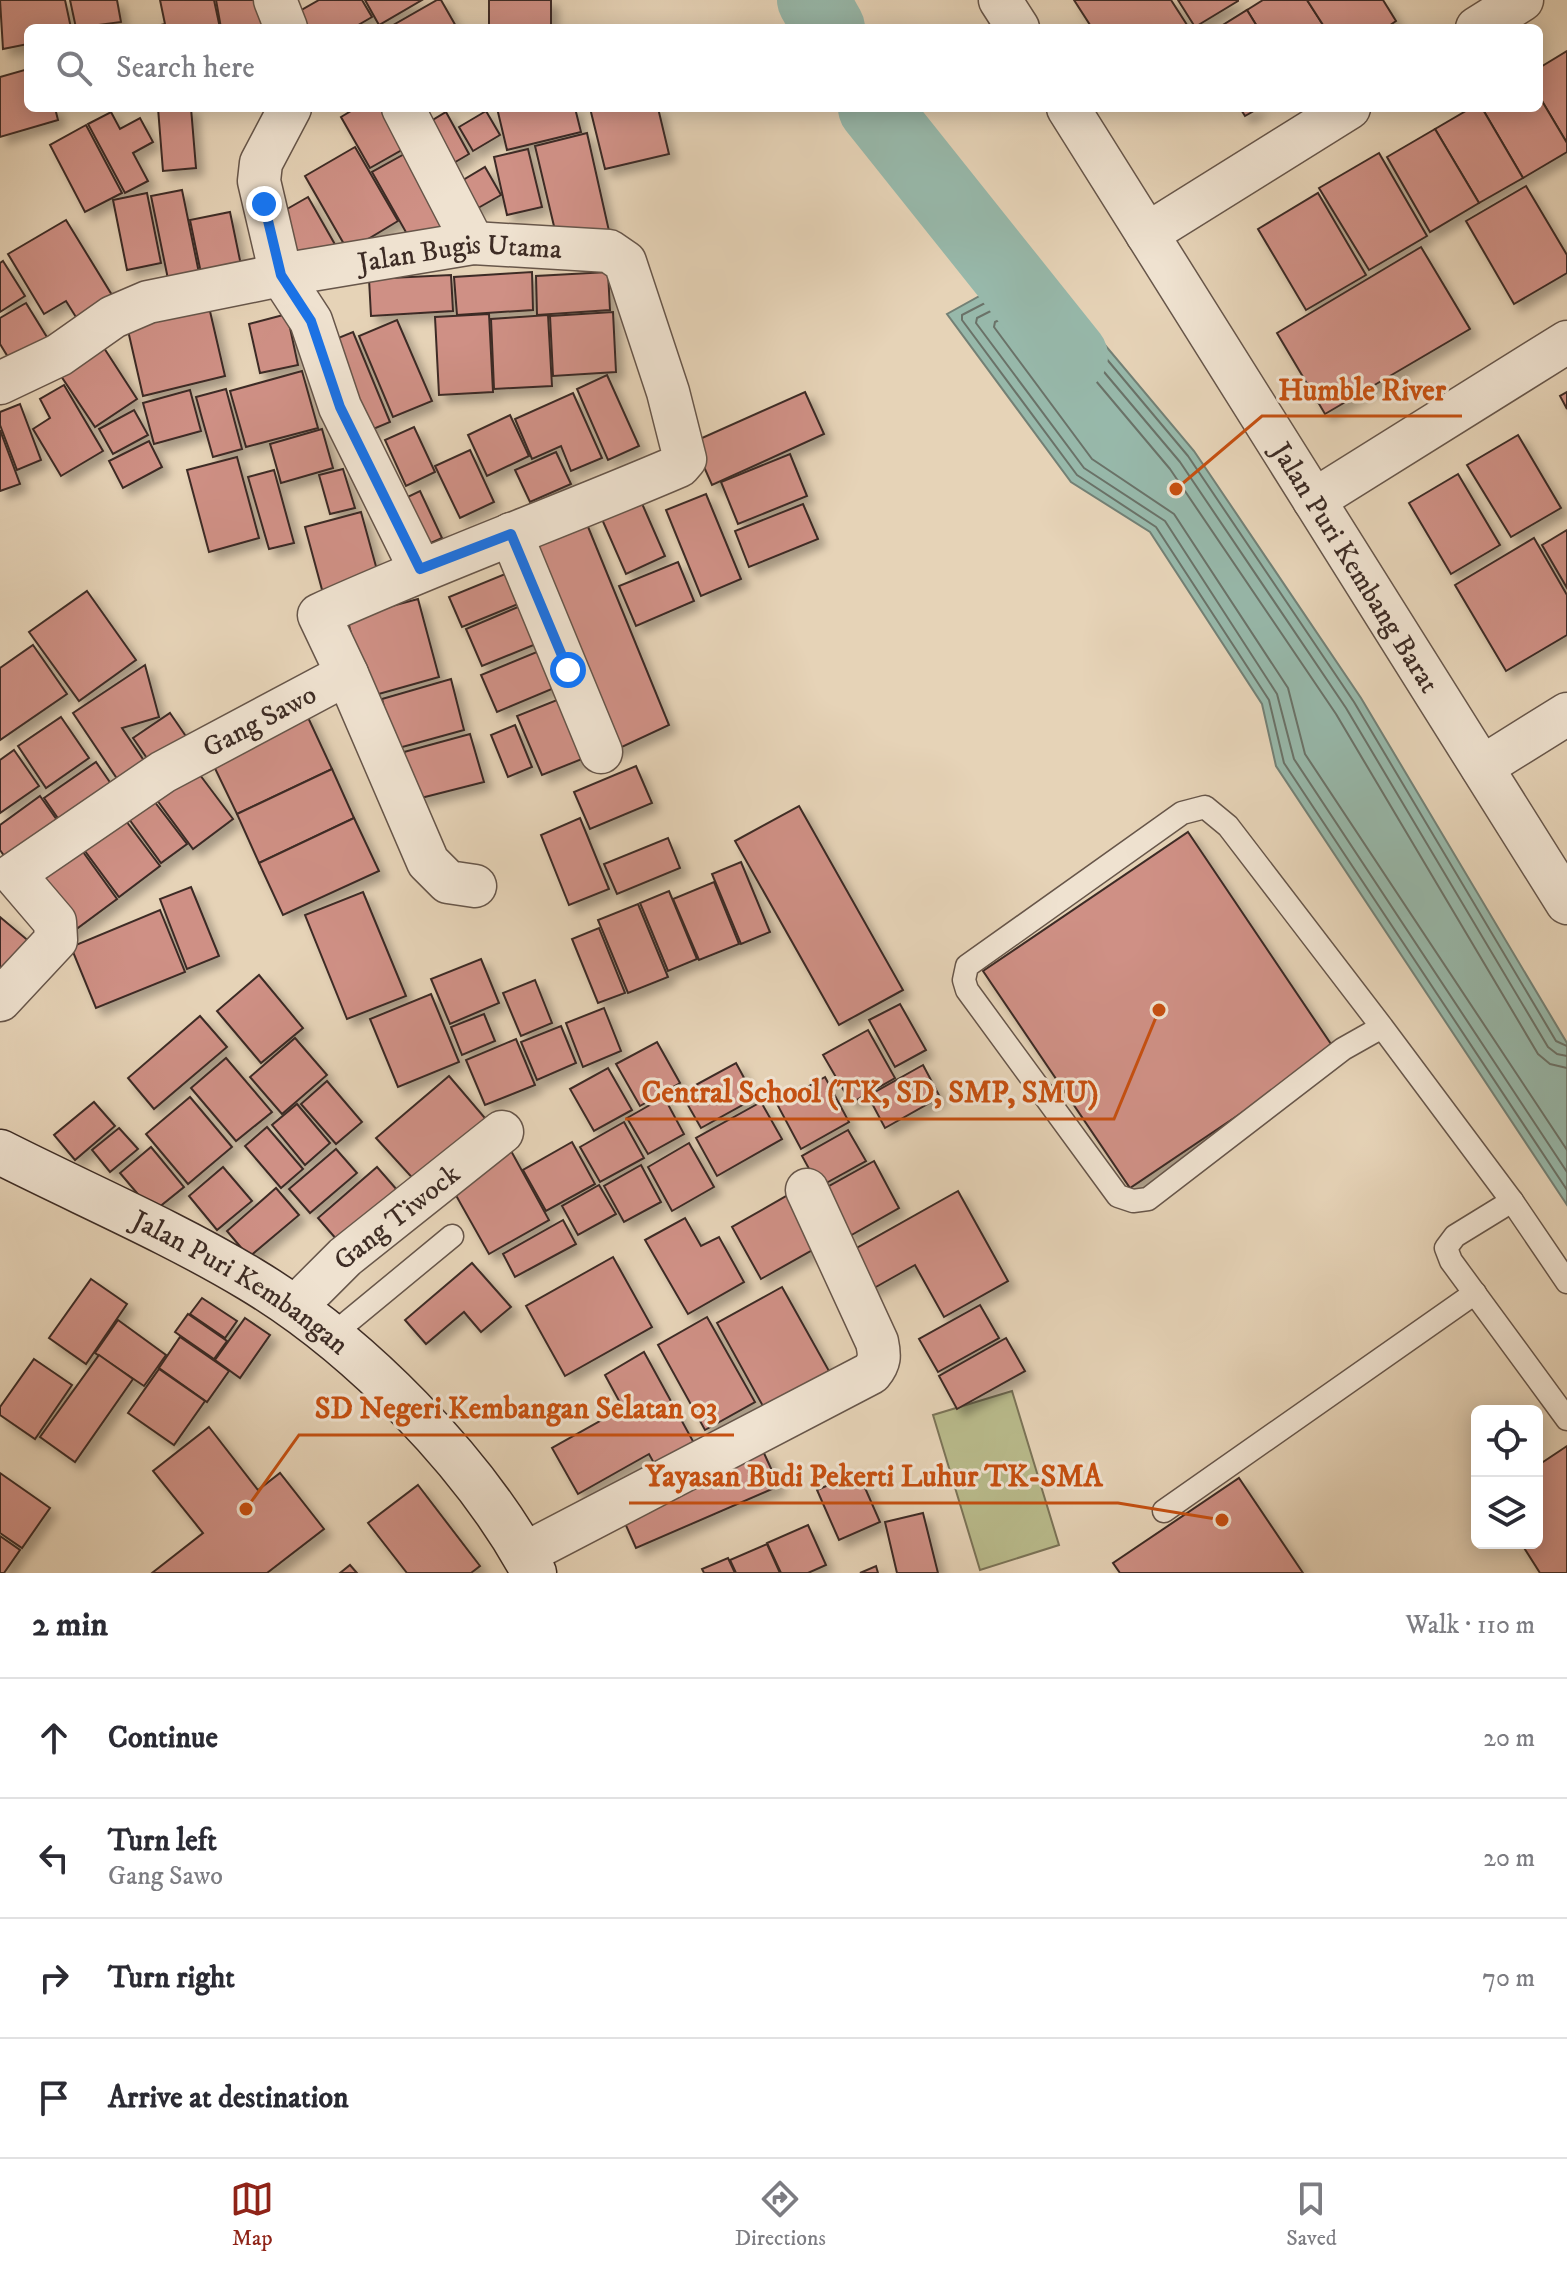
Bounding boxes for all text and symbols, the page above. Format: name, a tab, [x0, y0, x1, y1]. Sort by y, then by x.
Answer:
search box	[24, 24, 1543, 112]
icon: search	[52, 46, 96, 90]
text: Search here	[116, 50, 255, 87]
route end	[246, 186, 282, 222]
street label: Jalan Bugis Utama	[352, 227, 563, 281]
callout: Humble River	[1262, 362, 1462, 416]
text: Humble River	[1278, 373, 1447, 410]
street label: Jalan Puri Kembang Barat	[1262, 434, 1447, 700]
route start	[550, 652, 586, 688]
street label: Gang Sawo	[197, 677, 323, 766]
callout: Central School (TK, SD, SMP, SMU)	[625, 1065, 1114, 1119]
text: Central School (TK, SD, SMP, SMU)	[642, 1075, 1098, 1112]
street label: Gang Tiwock	[326, 1157, 467, 1278]
street label: Jalan Puri Kembangan	[124, 1202, 356, 1363]
callout: SD Negeri Kembangan Selatan 03	[299, 1381, 734, 1435]
text: SD Negeri Kembangan Selatan 03	[315, 1391, 717, 1428]
map controls	[1471, 1405, 1543, 1549]
button: locate	[1471, 1405, 1543, 1477]
callout: Yayasan Budi Pekerti Luhur TK-SMA	[629, 1449, 1118, 1503]
text: Yayasan Budi Pekerti Luhur TK-SMA	[644, 1459, 1104, 1496]
button: layers	[1471, 1477, 1543, 1549]
text: 2 min	[32, 1604, 108, 1646]
text: Walk · 110 m	[1405, 1609, 1535, 1642]
icon: ahead	[32, 1716, 76, 1760]
text: Continue	[108, 1720, 218, 1757]
text: 20 m	[1483, 1722, 1535, 1755]
text: Turn left	[108, 1823, 217, 1860]
icon: left	[32, 1836, 76, 1880]
text: 20 m	[1483, 1842, 1535, 1875]
text: Gang Sawo	[108, 1860, 223, 1893]
icon: right	[32, 1956, 76, 2000]
text: Turn right	[108, 1960, 235, 1997]
text: 70 m	[1482, 1962, 1535, 1995]
icon: arrive	[32, 2076, 76, 2120]
text: Arrive at destination	[108, 2080, 349, 2117]
tab: Map	[230, 2177, 274, 2252]
tab: Directions	[735, 2177, 826, 2252]
tab: Saved	[1286, 2177, 1337, 2252]

